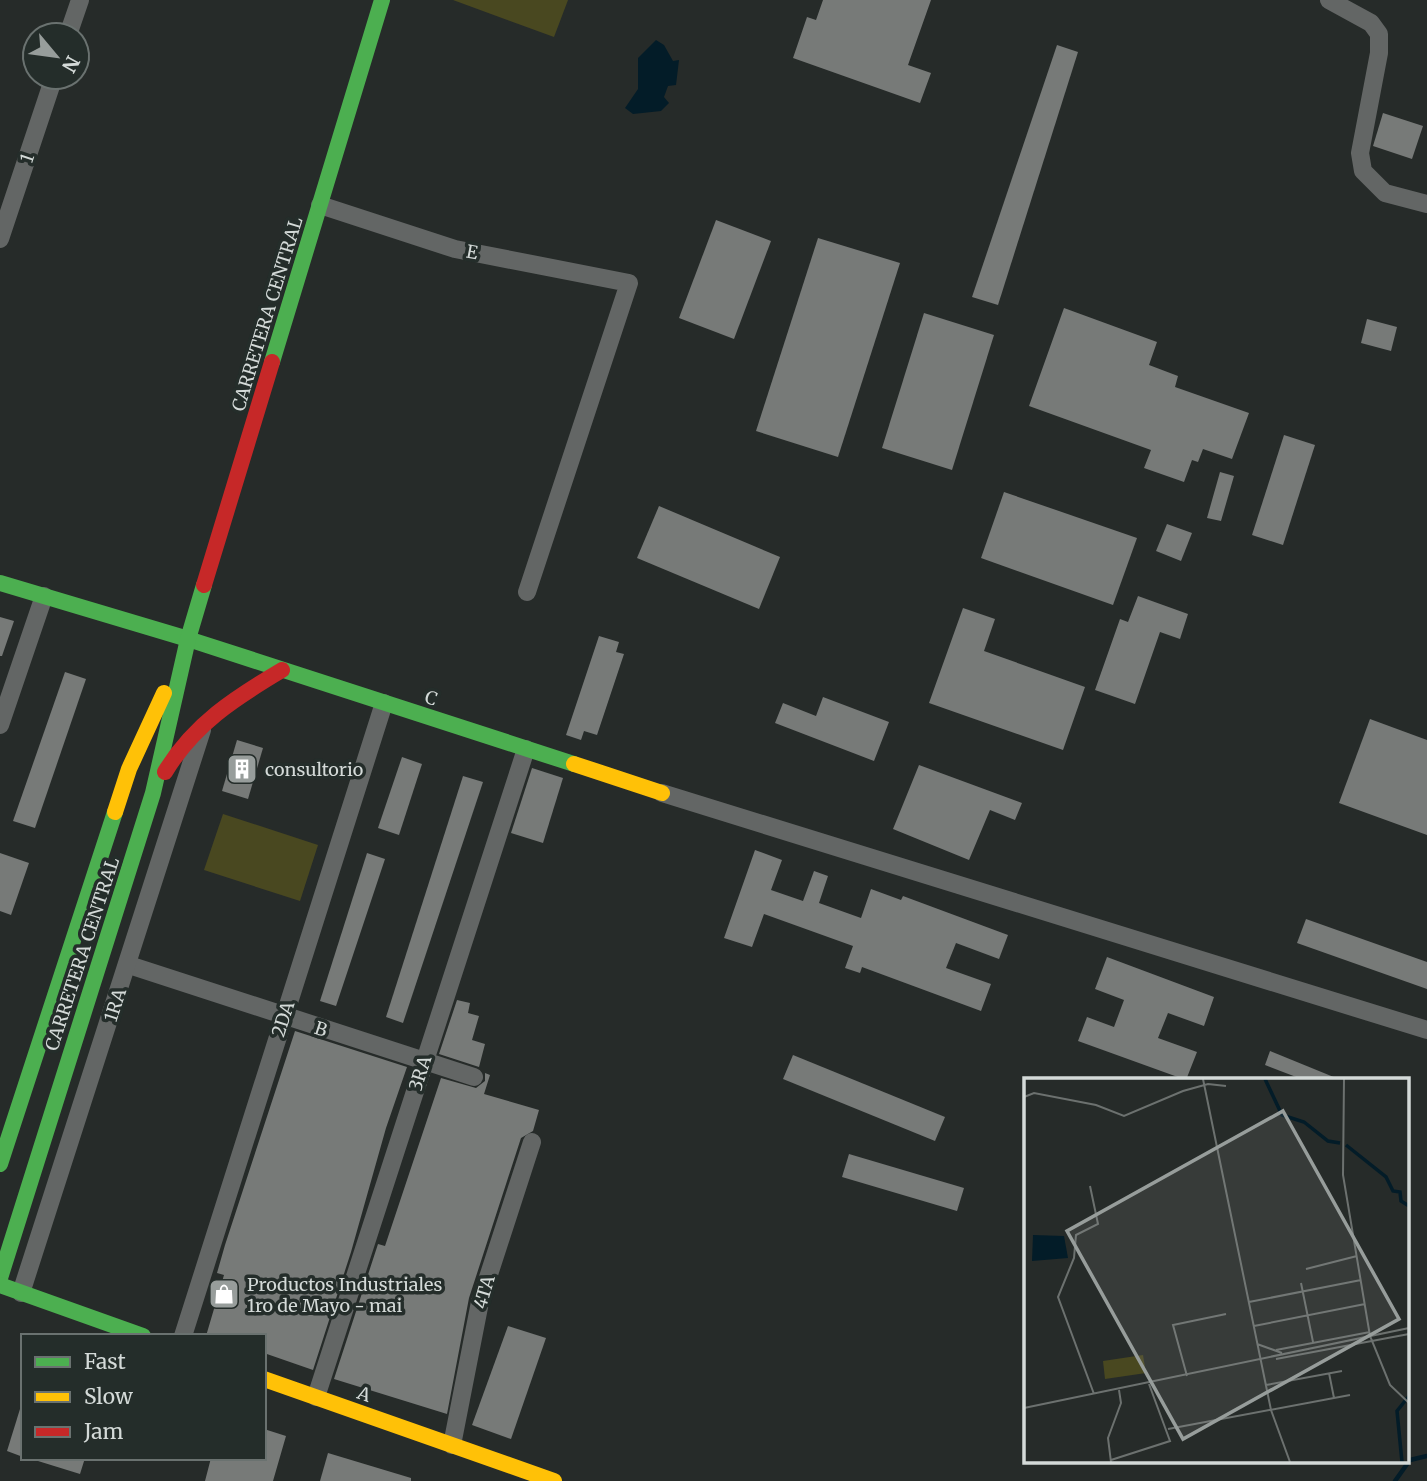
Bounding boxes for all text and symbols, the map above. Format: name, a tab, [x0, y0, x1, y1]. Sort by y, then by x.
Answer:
north arrow	[21, 21, 91, 91]
text: N	[57, 52, 85, 77]
street label: 1	[15, 150, 39, 166]
street label: CARRETERA CENTRAL	[226, 214, 308, 414]
street label: E	[464, 240, 480, 264]
street label: C	[422, 685, 440, 711]
building icon: consultorio	[225, 752, 259, 786]
place label: consultorio	[265, 758, 363, 781]
street label: CARRETERA CENTRAL	[40, 854, 124, 1054]
street label: 1RA	[99, 985, 131, 1025]
street label: 2DA	[266, 998, 300, 1040]
street label: B	[312, 1016, 330, 1042]
street label: 3RA	[404, 1052, 437, 1093]
inset map	[1024, 1078, 1410, 1464]
street label: 4TA	[468, 1272, 500, 1311]
place label: Productos Industriales 1ro de Mayo - mai	[247, 1273, 443, 1317]
shop icon: Productos Industriales 1ro de Mayo - mai	[207, 1277, 241, 1311]
legend	[21, 1334, 266, 1460]
text: Fast	[84, 1348, 126, 1375]
street label: A	[353, 1381, 374, 1407]
text: Slow	[84, 1383, 133, 1410]
text: Jam	[83, 1418, 123, 1445]

